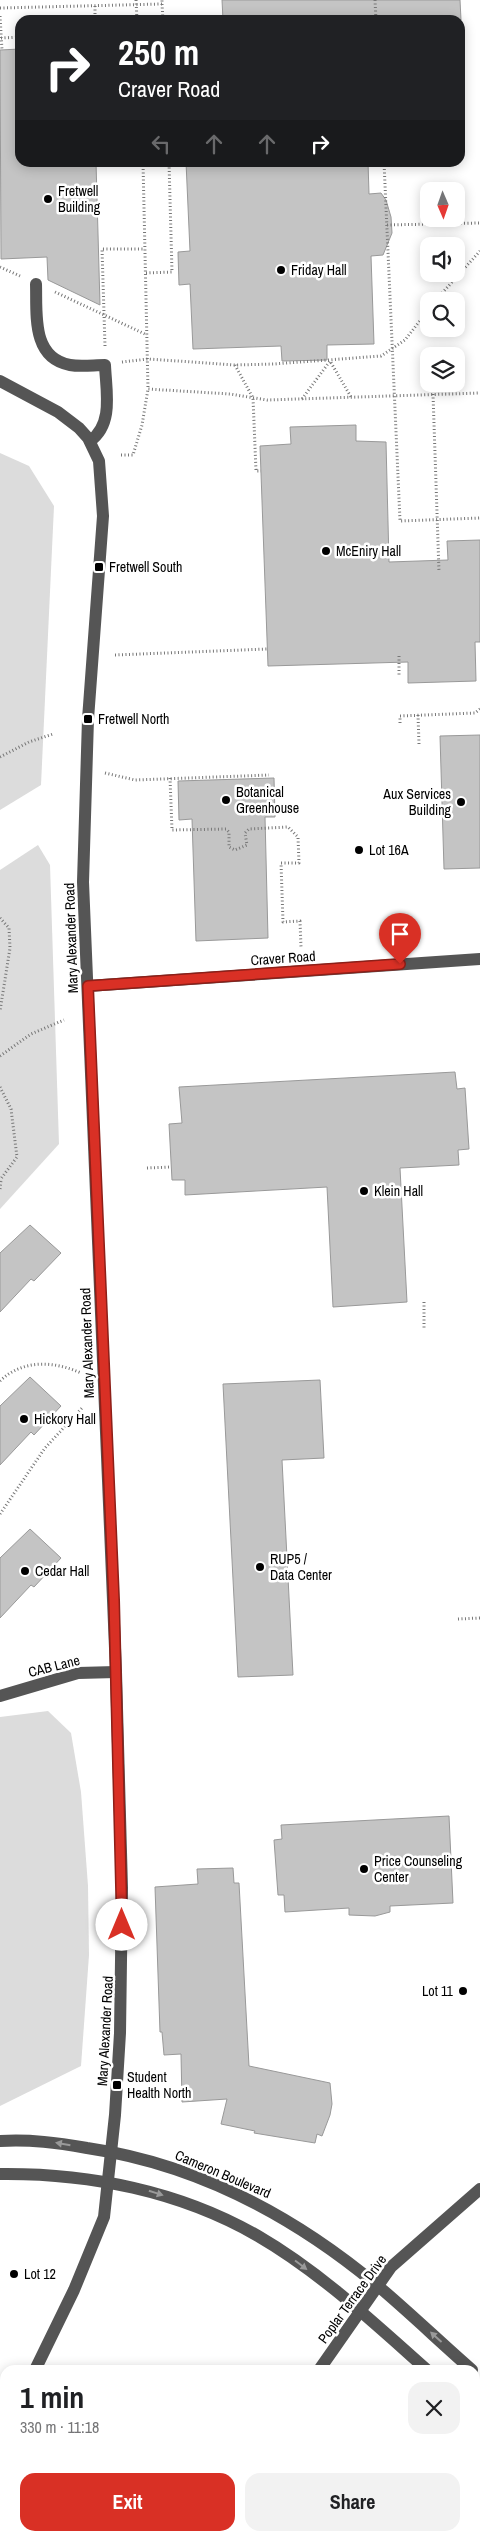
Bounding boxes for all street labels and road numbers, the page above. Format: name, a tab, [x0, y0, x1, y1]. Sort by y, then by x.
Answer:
street label: Mary Alexander Road	[60, 883, 82, 993]
street label: Craver Road	[250, 947, 316, 969]
street label: Mary Alexander Road	[76, 1288, 98, 1398]
street label: CAB Lane	[26, 1651, 82, 1681]
street label: Mary Alexander Road	[93, 1975, 117, 2087]
street label: Cameron Boulevard	[172, 2146, 274, 2202]
street label: Poplar Terrace Drive	[314, 2251, 390, 2347]

